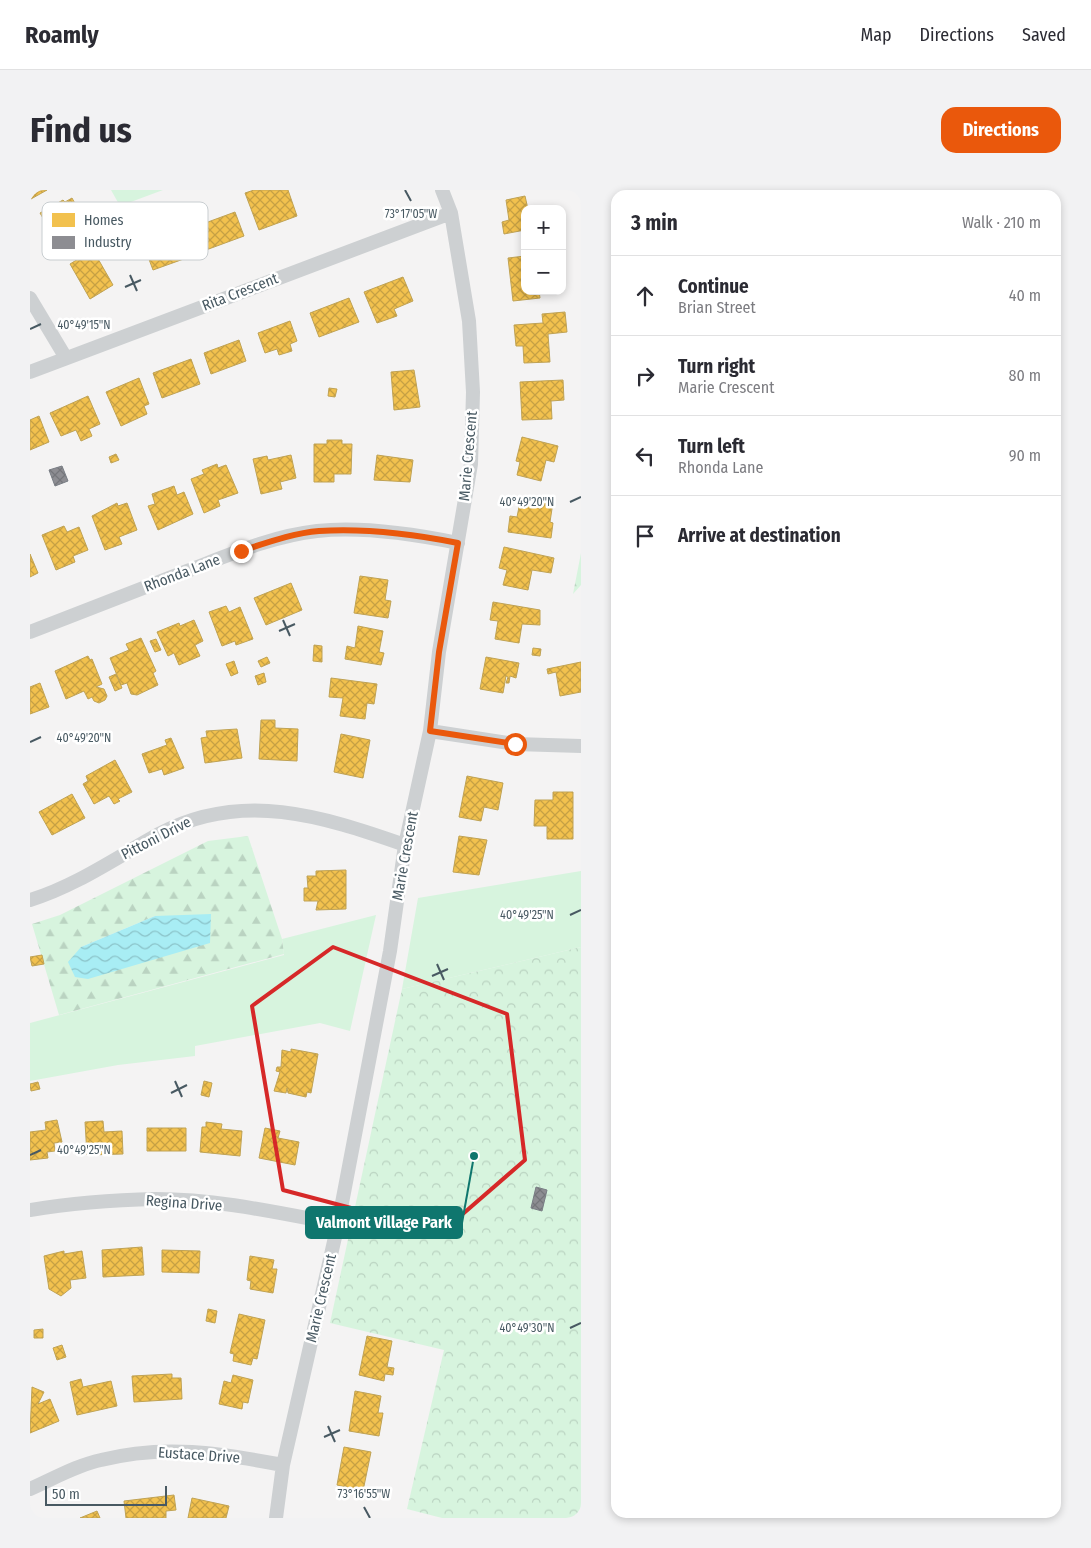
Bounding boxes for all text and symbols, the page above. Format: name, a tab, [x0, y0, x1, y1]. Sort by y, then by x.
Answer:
text: Roamly	[25, 21, 99, 49]
text: Map	[860, 24, 892, 46]
text: Directions	[920, 24, 994, 46]
text: Saved	[1022, 24, 1066, 46]
button: Directions	[941, 107, 1061, 153]
text: Find us	[30, 109, 132, 151]
legend	[42, 202, 208, 260]
map controls	[521, 205, 566, 295]
button: +	[521, 205, 566, 250]
text: 73°17'05"W	[385, 207, 437, 221]
text: 3 min	[631, 210, 678, 236]
text: Homes	[84, 212, 124, 229]
text: Walk · 210 m	[962, 213, 1041, 232]
text: Industry	[84, 234, 132, 251]
button: −	[521, 250, 566, 295]
street label: Rita Crescent	[199, 269, 281, 315]
text: Continue	[678, 275, 749, 298]
icon: ahead	[631, 282, 659, 310]
text: 40 m	[1009, 286, 1041, 305]
text: Brian Street	[678, 298, 756, 317]
text: 40°49'15"N	[57, 318, 111, 332]
text: Turn right	[678, 355, 755, 378]
icon: right	[631, 362, 659, 390]
text: 80 m	[1009, 366, 1041, 385]
text: Marie Crescent	[678, 378, 774, 397]
street label: Marie Crescent	[455, 410, 481, 502]
text: Turn left	[678, 435, 745, 458]
icon: left	[631, 442, 659, 470]
text: 90 m	[1009, 446, 1041, 465]
text: Rhonda Lane	[678, 458, 763, 477]
text: 40°49'20"N	[500, 495, 554, 509]
icon: arrive	[631, 522, 659, 550]
text: Arrive at destination	[678, 524, 841, 547]
route end	[230, 540, 253, 563]
street label: Rhonda Lane	[141, 550, 223, 596]
text: 40°49'20"N	[57, 731, 111, 745]
route start	[504, 733, 527, 756]
street label: Marie Crescent	[388, 810, 422, 902]
street label: Pittoni Drive	[118, 813, 194, 863]
text: 40°49'25"N	[500, 908, 554, 922]
text: 40°49'25"N	[57, 1143, 111, 1157]
street label: Regina Drive	[145, 1191, 223, 1215]
callout: Valmont Village Park	[306, 1207, 462, 1238]
text: Valmont Village Park	[315, 1213, 453, 1232]
street label: Marie Crescent	[302, 1252, 340, 1344]
text: 40°49'30"N	[500, 1321, 554, 1335]
street label: Eustace Drive	[157, 1443, 241, 1467]
scale bar	[45, 1483, 168, 1506]
text: 50 m	[52, 1486, 80, 1503]
text: 73°16'55"W	[338, 1487, 390, 1501]

